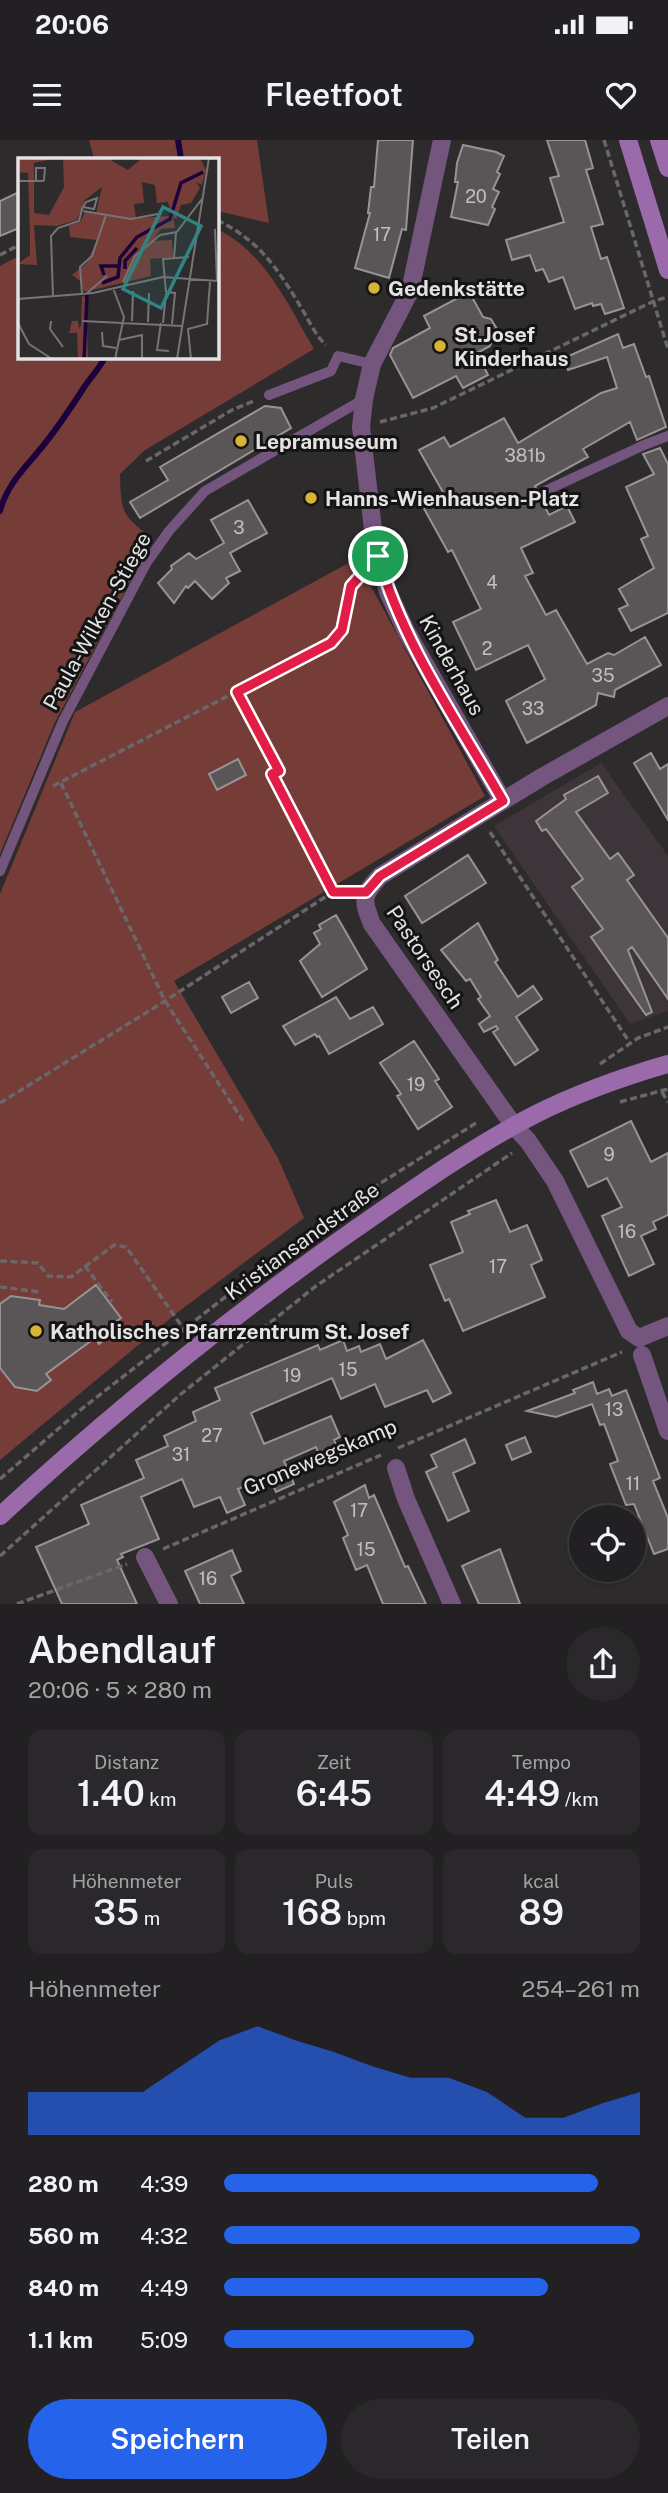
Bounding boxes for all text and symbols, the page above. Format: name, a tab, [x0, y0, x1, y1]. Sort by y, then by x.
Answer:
text: 20:06	[35, 9, 109, 40]
icon: menu	[28, 76, 66, 114]
text: Fleetfoot	[265, 76, 403, 113]
icon: heart	[602, 76, 640, 114]
inset map	[18, 158, 219, 359]
house number: 20	[465, 186, 487, 207]
house number: 17	[373, 224, 391, 245]
place label: Gedenkstätte	[388, 276, 525, 301]
marker: Gedenkstätte	[366, 280, 382, 296]
place label: St.Josef Kinderhaus	[454, 322, 569, 371]
marker: St.Josef Kinderhaus	[432, 338, 448, 354]
place label: Lepramuseum	[255, 429, 398, 454]
marker: Lepramuseum	[233, 433, 249, 449]
house number: 381b	[505, 445, 545, 466]
place label: Hanns-Wienhausen-Platz	[325, 486, 579, 511]
marker: Hanns-Wienhausen-Platz	[303, 490, 319, 506]
house number: 3	[233, 517, 245, 538]
pin	[348, 526, 408, 586]
street label: Paula-Wilken-Stiege	[38, 528, 156, 714]
icon: arrive	[359, 537, 397, 575]
house number: 4	[486, 572, 498, 593]
street label: Kinderhaus	[414, 610, 490, 720]
house number: 2	[482, 638, 492, 659]
house number: 35	[592, 665, 614, 686]
house number: 33	[522, 698, 544, 719]
street label: Pastorsesch	[381, 901, 469, 1013]
house number: 19	[407, 1074, 425, 1095]
house number: 9	[603, 1144, 615, 1165]
street label: Kristiansandstraße	[220, 1177, 384, 1305]
house number: 16	[618, 1221, 636, 1242]
house number: 17	[489, 1256, 507, 1277]
place label: Katholisches Pfarrzentrum St. Josef	[50, 1319, 409, 1344]
marker: Katholisches Pfarrzentrum St. Josef	[28, 1323, 44, 1339]
house number: 15	[339, 1359, 357, 1380]
house number: 19	[283, 1365, 301, 1386]
house number: 13	[605, 1399, 623, 1420]
street label: Gronewegskamp	[240, 1413, 400, 1501]
house number: 27	[201, 1425, 223, 1446]
house number: 31	[172, 1444, 190, 1465]
house number: 11	[626, 1473, 640, 1494]
house number: 17	[350, 1500, 368, 1521]
map controls	[569, 1505, 646, 1582]
button: locate	[569, 1505, 646, 1582]
house number: 15	[357, 1539, 375, 1560]
house number: 16	[199, 1568, 217, 1589]
text: Abendlauf	[28, 1627, 216, 1672]
button: share	[566, 1627, 640, 1701]
text: 20:06 · 5 × 280 m	[28, 1676, 212, 1703]
text: Distanz	[94, 1751, 159, 1773]
text: Zeit	[317, 1751, 351, 1773]
text: Tempo	[512, 1751, 571, 1773]
text: 1.40	[77, 1773, 145, 1814]
text: 6:45	[296, 1773, 372, 1814]
text: 4:49	[484, 1773, 560, 1814]
text: km	[145, 1788, 176, 1810]
text: /km	[560, 1788, 599, 1810]
text: Höhenmeter	[72, 1870, 182, 1892]
text: Puls	[315, 1870, 353, 1892]
text: kcal	[523, 1870, 560, 1892]
text: 35	[93, 1892, 139, 1933]
text: 168	[282, 1892, 342, 1933]
text: 89	[519, 1892, 564, 1933]
text: m	[139, 1907, 160, 1929]
text: bpm	[342, 1907, 386, 1929]
text: Höhenmeter	[28, 1975, 161, 2002]
text: 254–261 m	[521, 1975, 640, 2002]
text: 280 m	[28, 2170, 99, 2197]
text: 4:39	[140, 2170, 188, 2197]
text: 560 m	[28, 2222, 99, 2249]
text: 4:32	[140, 2222, 188, 2249]
text: 840 m	[28, 2274, 99, 2301]
text: 4:49	[140, 2274, 188, 2301]
text: 1.1 km	[28, 2326, 93, 2353]
text: 5:09	[140, 2326, 188, 2353]
button: Speichern	[28, 2399, 327, 2479]
button: Teilen	[341, 2399, 640, 2479]

